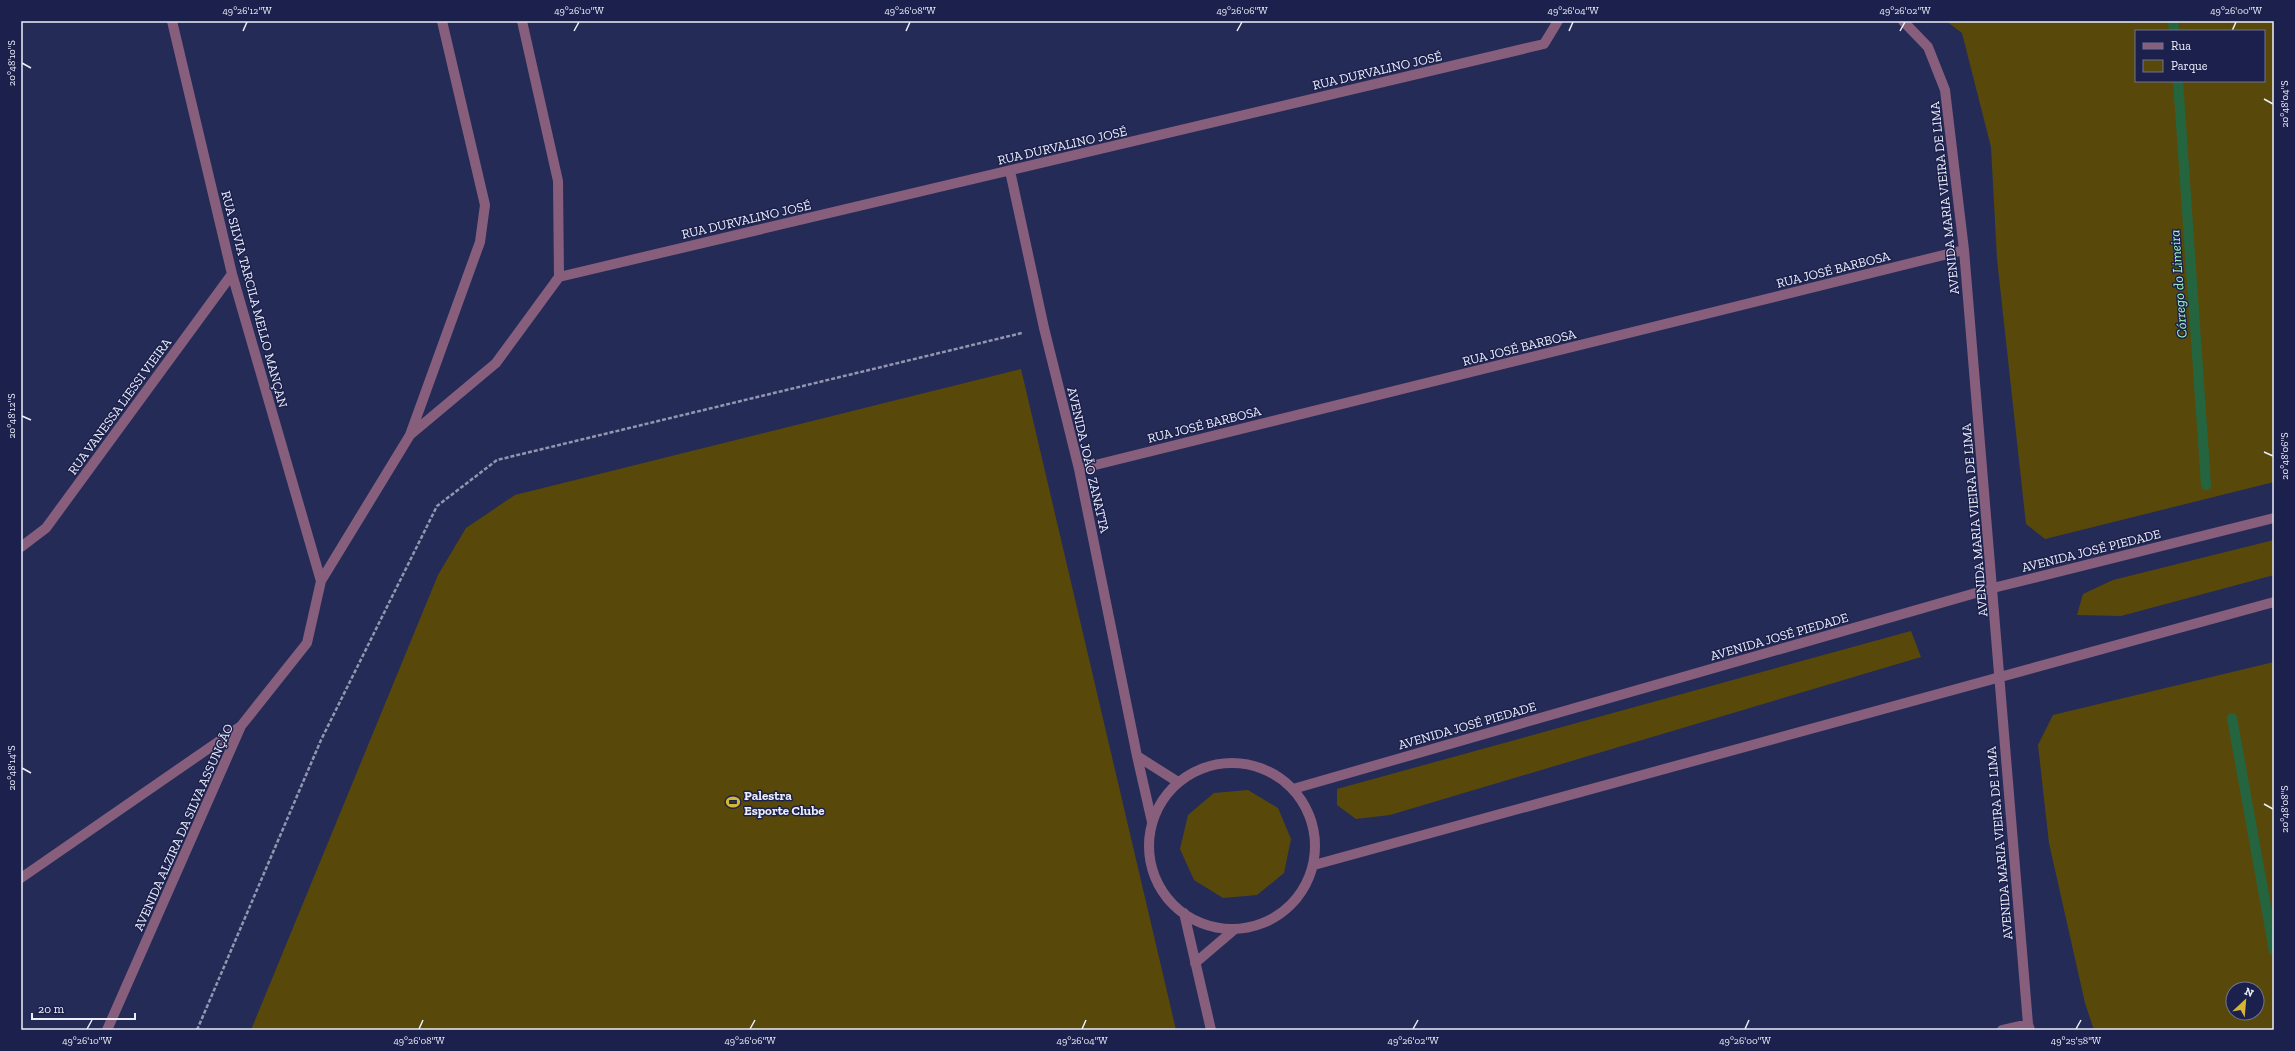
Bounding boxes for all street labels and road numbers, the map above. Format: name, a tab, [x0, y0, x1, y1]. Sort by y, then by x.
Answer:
street label: RUA DURVALINO JOSÉ	[1311, 48, 1444, 93]
street label: AVENIDA MARIA VIEIRA DE LIMA	[1927, 100, 1962, 295]
street label: RUA DURVALINO JOSÉ	[996, 123, 1129, 168]
street label: RUA SILVIA TARCILA MELLO MANÇAN	[218, 189, 291, 410]
street label: RUA DURVALINO JOSÉ	[680, 197, 813, 242]
street label: RUA JOSÉ BARBOSA	[1775, 248, 1892, 291]
street label: RUA JOSÉ BARBOSA	[1461, 326, 1578, 369]
street label: RUA VANESSA LIESSI VIEIRA	[65, 335, 174, 478]
street label: AVENIDA JOÃO ZANATTA	[1064, 386, 1113, 535]
street label: RUA JOSÉ BARBOSA	[1146, 403, 1263, 446]
street label: AVENIDA MARIA VIEIRA DE LIMA	[1959, 422, 1990, 617]
street label: AVENIDA JOSÉ PIEDADE	[2020, 526, 2163, 575]
street label: AVENIDA JOSÉ PIEDADE	[1708, 610, 1850, 663]
street label: AVENIDA JOSÉ PIEDADE	[1396, 699, 1538, 752]
street label: AVENIDA ALZIRA DA SILVA ASSUNÇÃO	[131, 721, 236, 933]
street label: AVENIDA MARIA VIEIRA DE LIMA	[1984, 745, 2015, 940]

